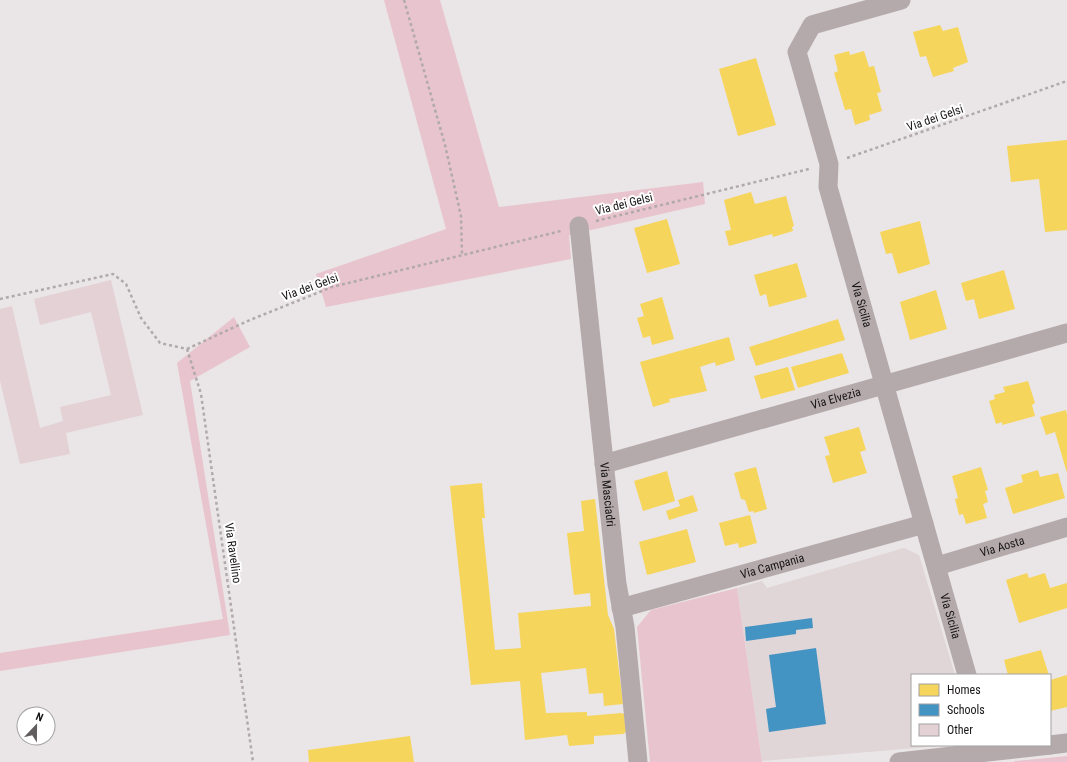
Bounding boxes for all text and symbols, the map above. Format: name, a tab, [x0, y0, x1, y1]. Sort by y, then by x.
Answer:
street label: Via dei Gelsi	[905, 102, 965, 134]
street label: Via dei Gelsi	[594, 190, 654, 218]
street label: Via dei Gelsi	[280, 270, 340, 304]
street label: Via Sicilia	[848, 280, 875, 329]
street label: Via Elvezia	[809, 385, 863, 412]
street label: Via Masciadri	[597, 462, 618, 527]
street label: Via Ravellino	[222, 522, 244, 584]
street label: Via Aosta	[978, 533, 1026, 560]
street label: Via Campania	[739, 550, 806, 582]
street label: Via Sicilia	[937, 592, 963, 641]
legend	[911, 674, 1051, 746]
text: Homes	[947, 683, 981, 697]
text: Schools	[947, 703, 985, 717]
north arrow	[16, 706, 56, 746]
text: N	[34, 710, 45, 725]
text: Other	[947, 723, 973, 737]

